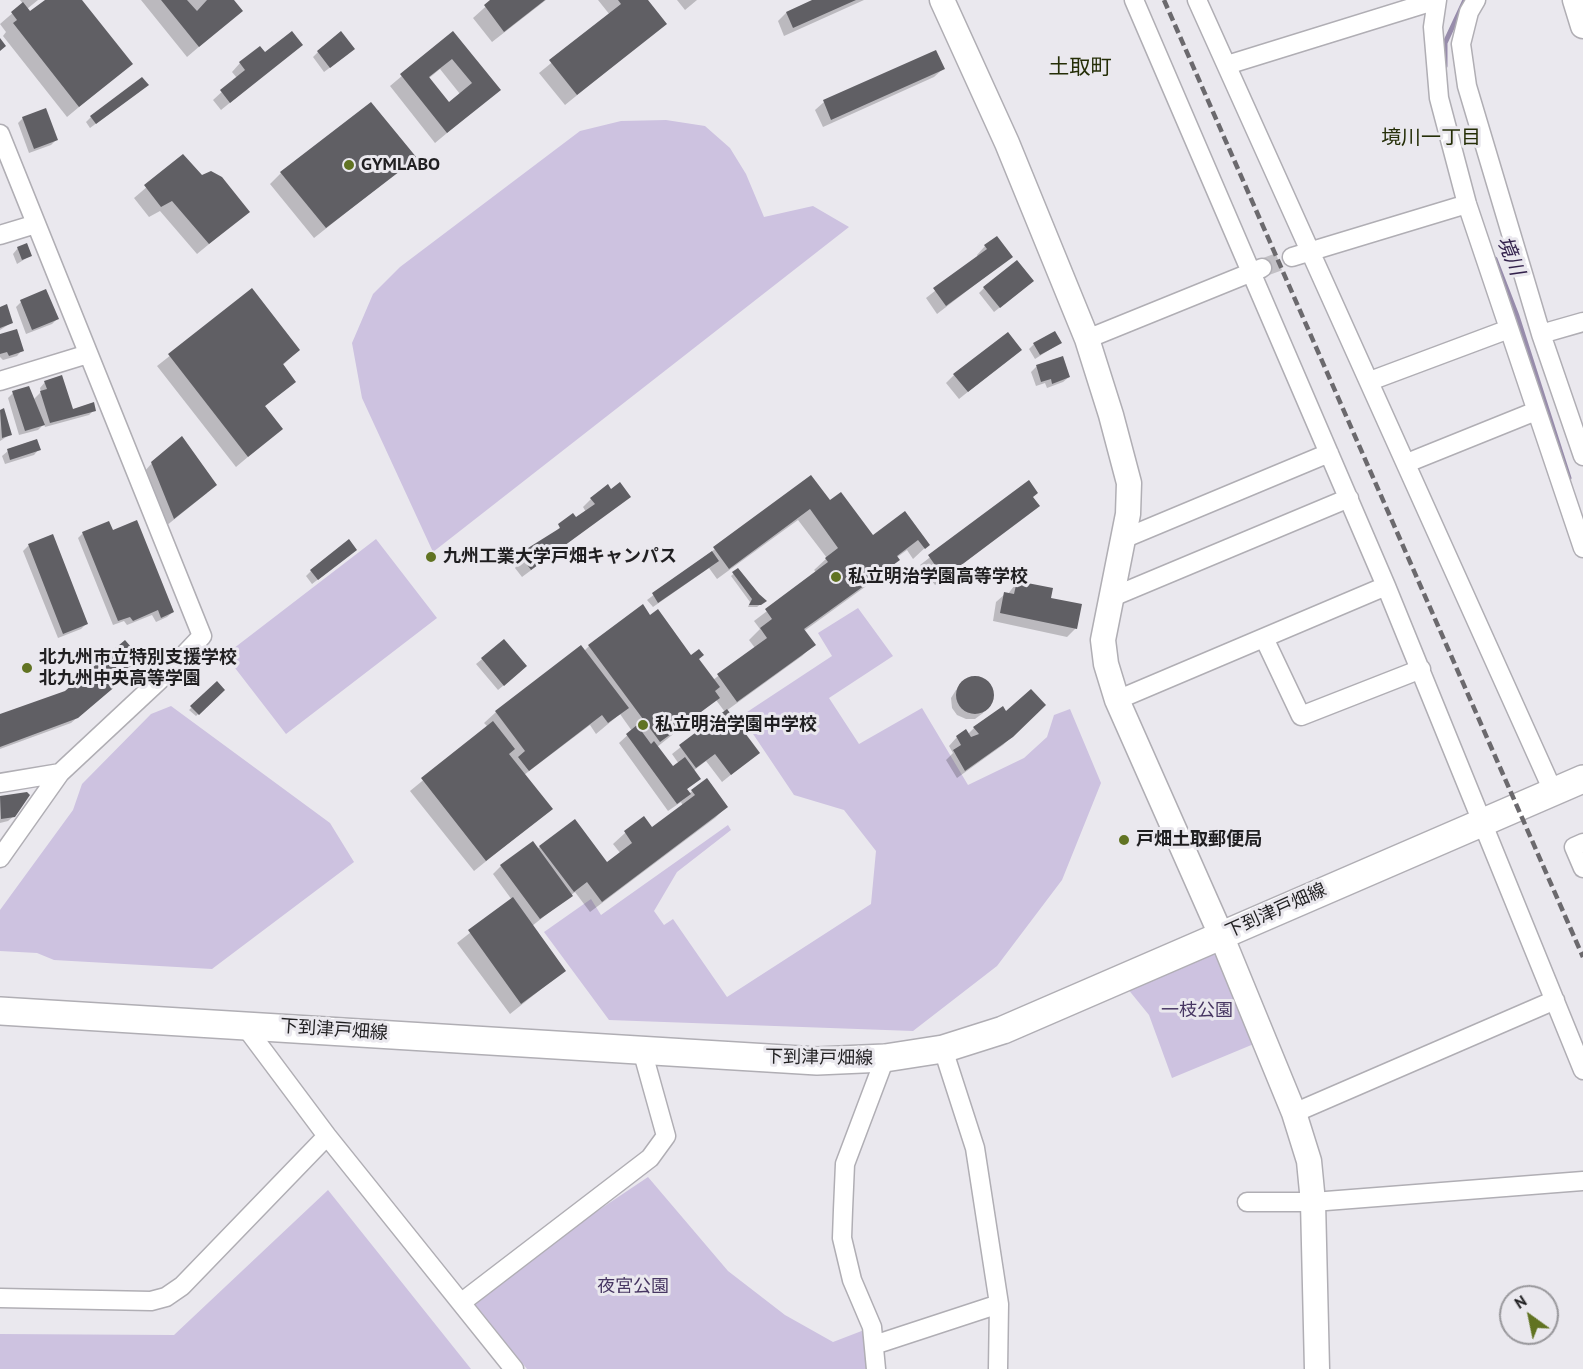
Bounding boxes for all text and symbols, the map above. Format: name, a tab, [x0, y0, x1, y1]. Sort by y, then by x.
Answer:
district label: 土取町	[1049, 55, 1111, 81]
district label: 境川一丁目	[1381, 126, 1481, 150]
place label: GYMLABO	[361, 154, 440, 176]
marker: GYMLABO	[342, 158, 356, 172]
water label: 境川	[1491, 233, 1529, 279]
place label: 九州工業大学戸畑キャンパス	[443, 546, 677, 568]
marker: 九州工業大学戸畑キャンパス	[424, 550, 438, 564]
place label: 私立明治学園高等学校	[848, 566, 1028, 588]
marker: 私立明治学園高等学校	[829, 570, 843, 584]
place label: 北九州市立特別支援学校 北九州中央高等学園	[39, 647, 237, 690]
marker: 北九州市立特別支援学校 北九州中央高等学園	[20, 661, 34, 675]
place label: 私立明治学園中学校	[655, 714, 817, 736]
marker: 私立明治学園中学校	[636, 718, 650, 732]
place label: 戸畑土取郵便局	[1136, 829, 1262, 851]
marker: 戸畑土取郵便局	[1117, 833, 1131, 847]
street label: 下到津戸畑線	[1222, 879, 1330, 943]
park label: 一枝公園	[1161, 1000, 1233, 1022]
street label: 下到津戸畑線	[279, 1015, 389, 1045]
street label: 下到津戸畑線	[765, 1046, 873, 1070]
park label: 夜宮公園	[597, 1276, 669, 1298]
north arrow	[1499, 1285, 1559, 1345]
text: N	[1510, 1290, 1530, 1313]

